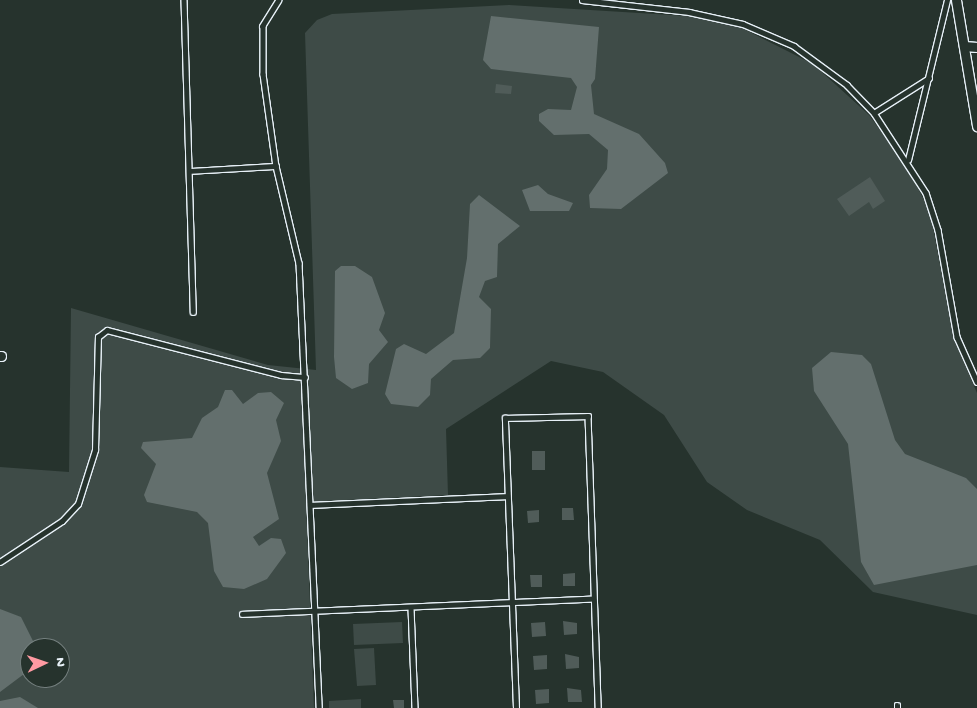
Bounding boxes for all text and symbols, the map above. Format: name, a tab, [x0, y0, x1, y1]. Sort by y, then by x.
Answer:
north arrow	[20, 638, 70, 688]
text: N	[51, 657, 68, 667]

